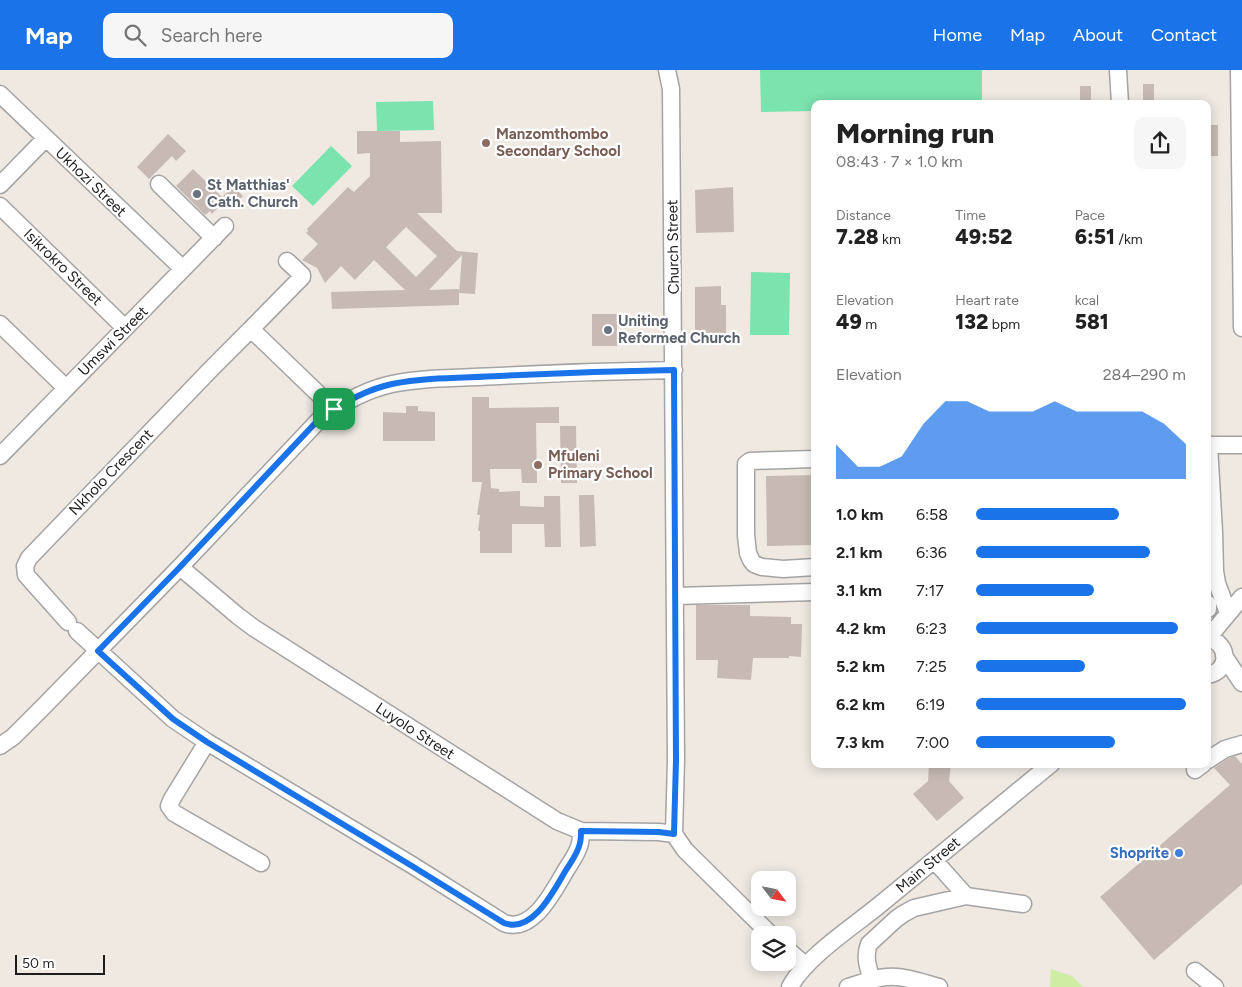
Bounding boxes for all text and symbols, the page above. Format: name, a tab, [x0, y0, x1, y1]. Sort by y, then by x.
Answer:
search box	[103, 13, 453, 58]
text: Map	[25, 21, 73, 50]
icon: search	[121, 21, 149, 49]
text: Search here	[161, 24, 262, 47]
text: Home	[933, 24, 982, 46]
text: Map	[1010, 24, 1045, 46]
text: About	[1073, 24, 1123, 46]
text: Contact	[1151, 24, 1217, 46]
text: Morning run	[836, 116, 994, 150]
button: share	[1134, 117, 1186, 169]
place label: Manzomthombo Secondary School	[496, 125, 621, 160]
marker: Manzomthombo Secondary School	[480, 137, 492, 149]
street label: Ukhozi Street	[52, 144, 130, 220]
text: 08:43 · 7 × 1.0 km	[836, 152, 963, 171]
place label: St Matthias' Cath. Church	[207, 176, 298, 211]
marker: St Matthias' Cath. Church	[191, 188, 203, 200]
street label: Church Street	[663, 199, 683, 295]
text: Distance	[836, 207, 891, 224]
text: Time	[955, 207, 986, 224]
text: Pace	[1075, 207, 1105, 224]
text: 7.28	[836, 224, 879, 249]
text: 49:52	[955, 224, 1012, 249]
text: 6:51	[1075, 224, 1115, 249]
street label: Isikrokro Street	[20, 225, 106, 309]
text: km	[879, 231, 901, 248]
text: /km	[1115, 231, 1143, 248]
text: Elevation	[836, 292, 894, 309]
text: Heart rate	[955, 292, 1019, 309]
text: kcal	[1075, 292, 1099, 309]
street label: Umswi Street	[74, 302, 152, 380]
text: 49	[836, 309, 862, 334]
text: 132	[955, 309, 988, 334]
text: 581	[1075, 309, 1109, 334]
place label: Uniting Reformed Church	[618, 312, 740, 347]
text: m	[862, 316, 877, 333]
text: bpm	[988, 316, 1020, 333]
marker: Uniting Reformed Church	[602, 324, 614, 336]
text: Elevation	[836, 365, 902, 384]
text: 284–290 m	[1103, 365, 1186, 384]
pin	[313, 388, 355, 430]
icon: arrive	[320, 395, 348, 423]
street label: Nkholo Crescent	[65, 425, 157, 519]
place label: Mfuleni Primary School	[548, 447, 653, 482]
marker: Mfuleni Primary School	[532, 459, 544, 471]
text: 1.0 km	[836, 505, 883, 524]
text: 6:58	[916, 505, 948, 524]
text: 2.1 km	[836, 543, 882, 562]
text: 6:36	[916, 543, 947, 562]
text: 3.1 km	[836, 581, 882, 600]
text: 7:17	[916, 581, 944, 600]
text: 4.2 km	[836, 619, 886, 638]
text: 6:23	[916, 619, 947, 638]
text: 5.2 km	[836, 657, 885, 676]
text: 7:25	[916, 657, 947, 676]
text: 6.2 km	[836, 695, 885, 714]
text: 6:19	[916, 695, 945, 714]
street label: Luyolo Street	[372, 699, 458, 763]
text: 7.3 km	[836, 733, 884, 752]
text: 7:00	[916, 733, 949, 752]
street label: Main Street	[892, 833, 964, 897]
place label: Shoprite	[1110, 844, 1170, 862]
marker: Shoprite	[1173, 847, 1185, 859]
north arrow	[751, 871, 796, 916]
map controls	[751, 871, 796, 971]
button: layers	[751, 926, 796, 971]
scale bar	[15, 952, 105, 975]
text: 50 m	[22, 955, 54, 972]

